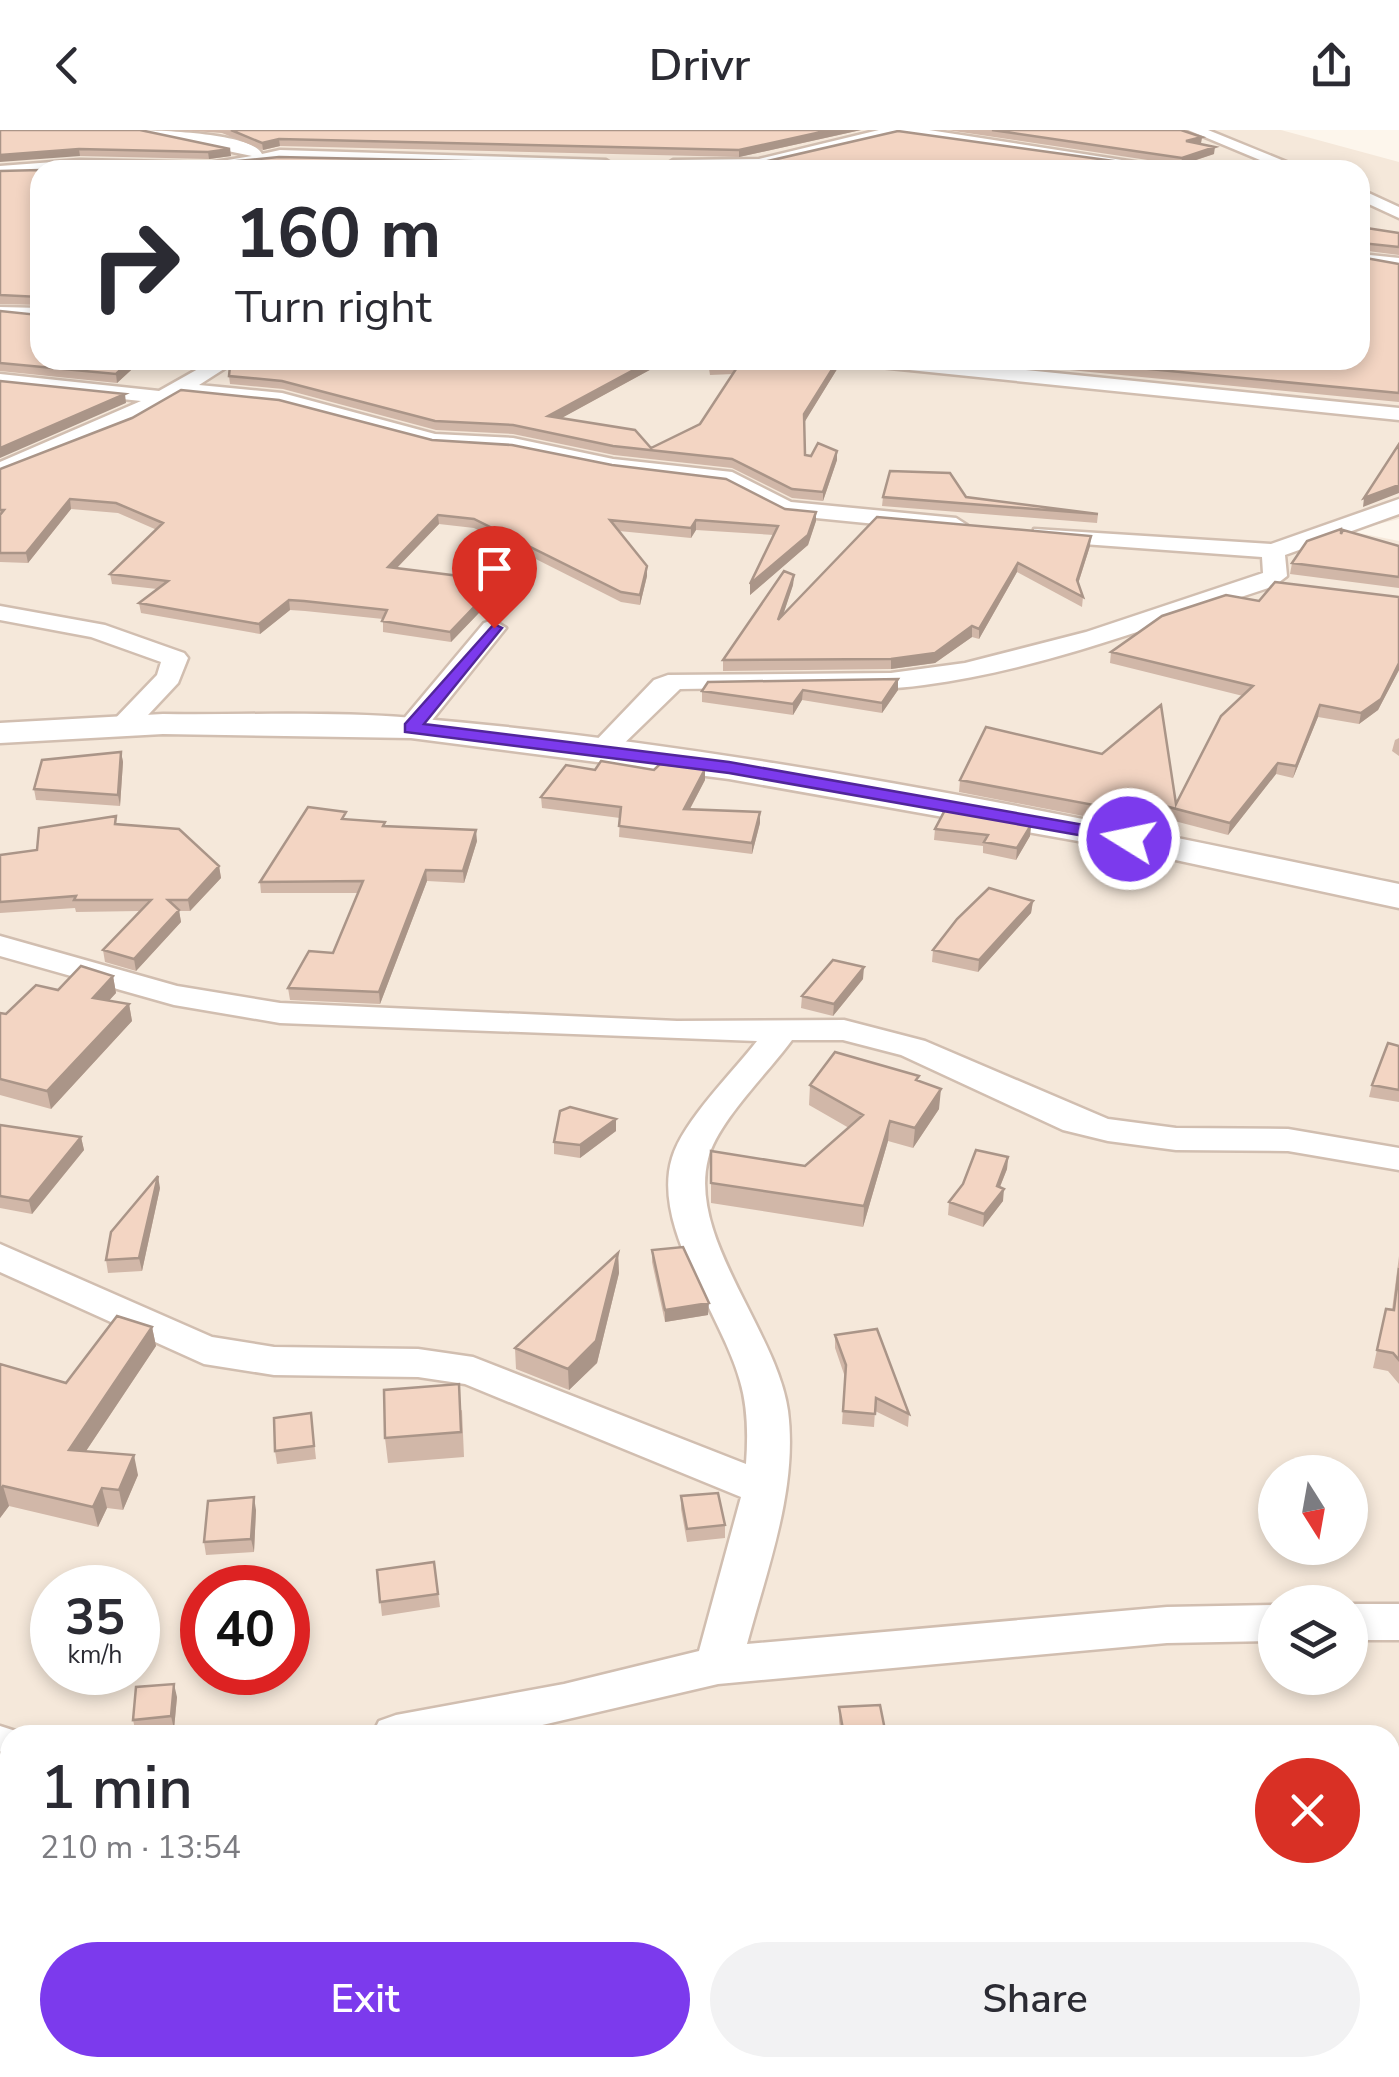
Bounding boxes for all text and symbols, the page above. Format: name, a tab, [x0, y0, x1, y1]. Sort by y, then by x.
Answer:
text: Drivr	[649, 35, 750, 96]
icon: back	[40, 38, 95, 93]
icon: share	[1304, 38, 1359, 93]
text: 160 m	[235, 186, 441, 282]
icon: right	[70, 200, 200, 330]
text: Turn right	[235, 277, 432, 338]
pin	[452, 526, 537, 629]
icon: arrive	[467, 541, 522, 596]
position arrow	[1077, 787, 1181, 891]
north arrow	[1258, 1455, 1368, 1565]
map controls	[1258, 1455, 1368, 1695]
speed limit sign: 40	[180, 1565, 310, 1695]
text: 35	[65, 1583, 125, 1652]
button: layers	[1258, 1585, 1368, 1695]
text: km/h	[67, 1638, 123, 1672]
text: 1 min	[40, 1747, 193, 1829]
button: close	[1255, 1758, 1360, 1863]
text: 210 m · 13:54	[40, 1826, 241, 1869]
button: Exit	[40, 1942, 690, 2057]
button: Share	[710, 1942, 1360, 2057]

